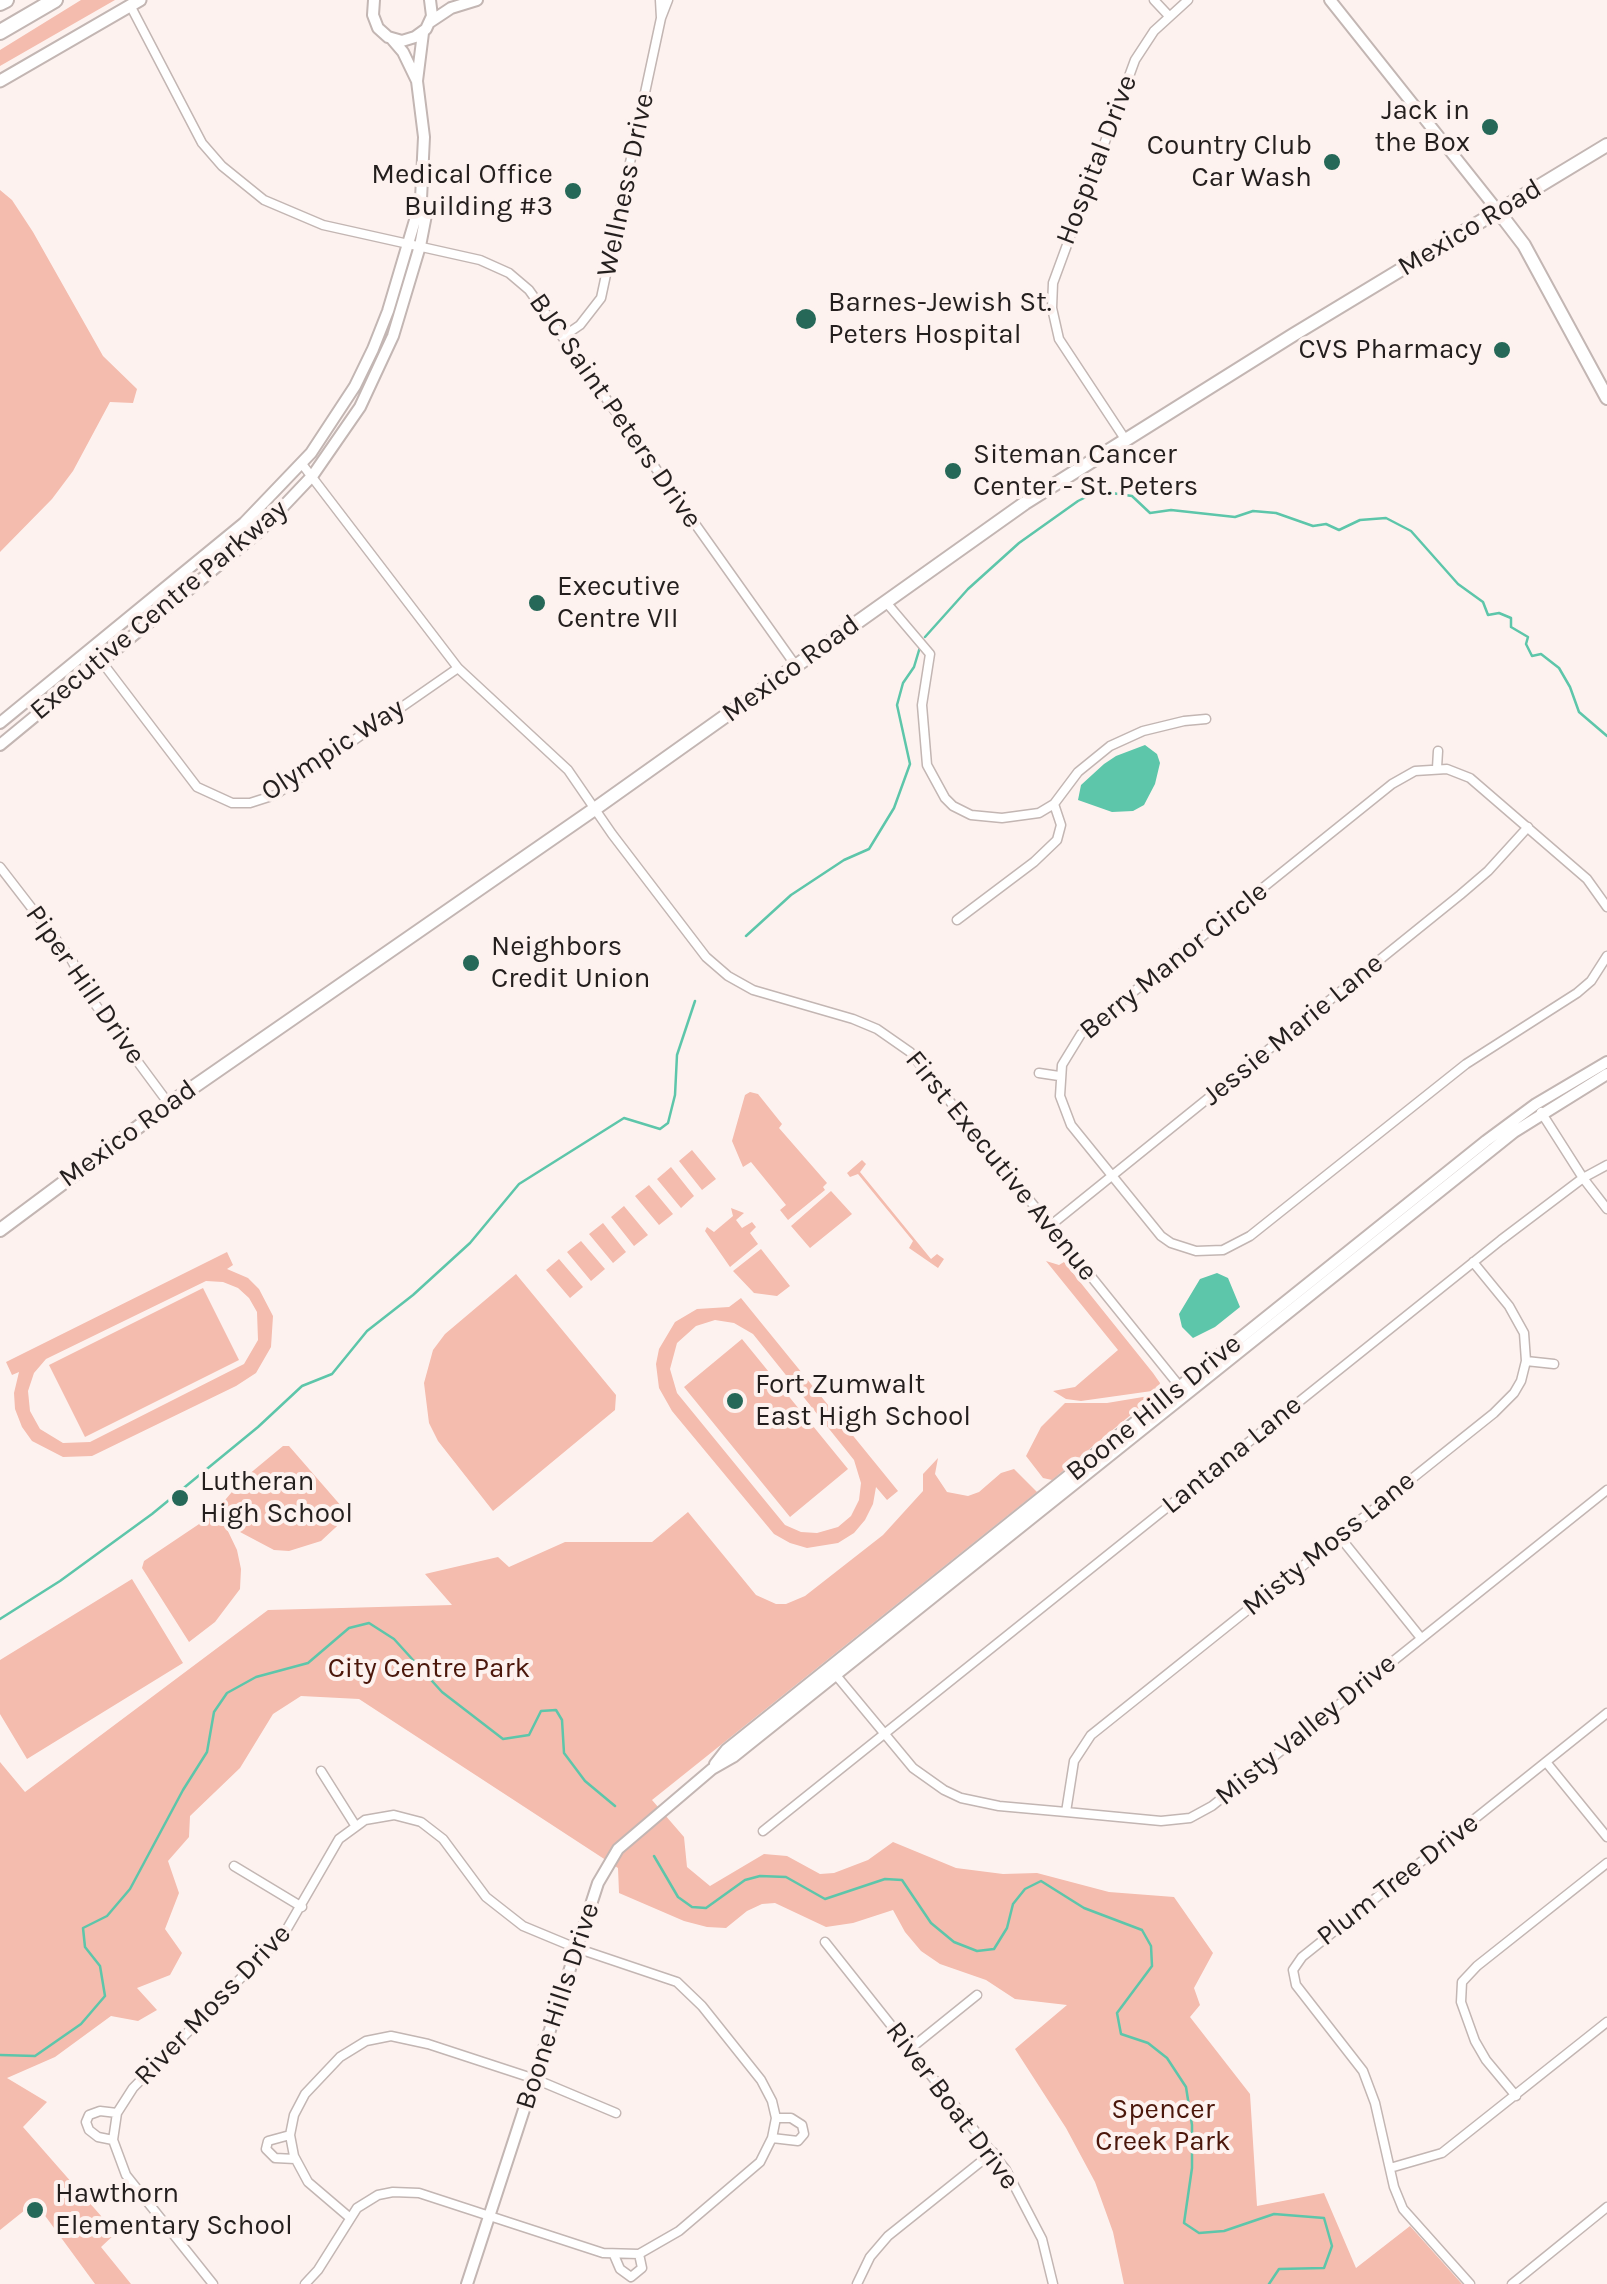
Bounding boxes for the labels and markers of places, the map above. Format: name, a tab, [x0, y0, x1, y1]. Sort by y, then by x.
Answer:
place label: Jack in the Box	[1375, 94, 1470, 160]
marker: Jack in the Box	[1479, 116, 1501, 138]
place label: Country Club Car Wash	[1147, 129, 1312, 195]
marker: Country Club Car Wash	[1321, 151, 1343, 173]
place label: Medical Office Building #3	[371, 158, 553, 224]
marker: Medical Office Building #3	[562, 180, 584, 202]
place label: Barnes-Jewish St. Peters Hospital	[828, 286, 1052, 352]
marker: Barnes-Jewish St. Peters Hospital	[793, 306, 819, 332]
place label: CVS Pharmacy	[1298, 333, 1482, 367]
marker: CVS Pharmacy	[1491, 339, 1513, 361]
place label: Siteman Cancer Center - St. Peters	[973, 438, 1198, 504]
marker: Siteman Cancer Center - St. Peters	[942, 460, 964, 482]
place label: Executive Centre VII	[557, 570, 680, 636]
marker: Executive Centre VII	[526, 592, 548, 614]
place label: Neighbors Credit Union	[491, 930, 651, 996]
marker: Neighbors Credit Union	[460, 952, 482, 974]
place label: Fort Zumwalt East High School	[755, 1368, 971, 1434]
marker: Fort Zumwalt East High School	[724, 1390, 746, 1412]
place label: Lutheran High School	[200, 1465, 353, 1531]
marker: Lutheran High School	[169, 1487, 191, 1509]
place label: Hawthorn Elementary School	[55, 2177, 293, 2243]
marker: Hawthorn Elementary School	[24, 2199, 46, 2221]

